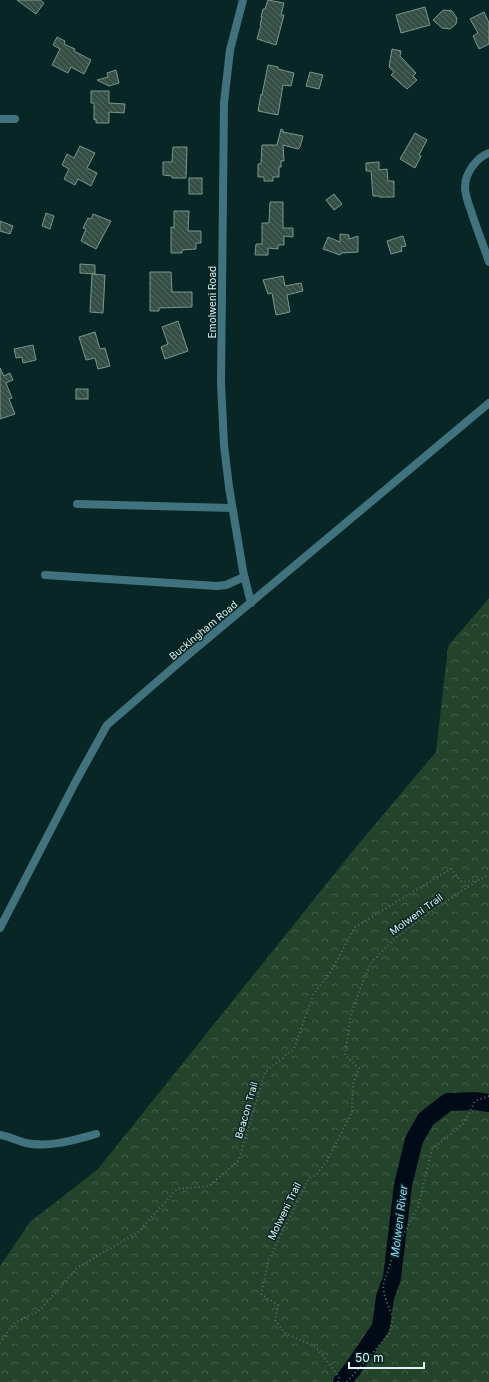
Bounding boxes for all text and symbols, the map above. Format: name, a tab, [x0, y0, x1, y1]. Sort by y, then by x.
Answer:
street label: Emolweni Road	[206, 266, 218, 338]
street label: Buckingham Road	[166, 598, 240, 662]
street label: Molweni Trail	[387, 891, 445, 937]
street label: Beacon Trail	[232, 1080, 260, 1140]
street label: Molweni Trail	[265, 1180, 303, 1242]
water label: Molweni River	[388, 1183, 410, 1258]
scale bar	[349, 1344, 424, 1370]
text: 50 m	[355, 1350, 384, 1365]

